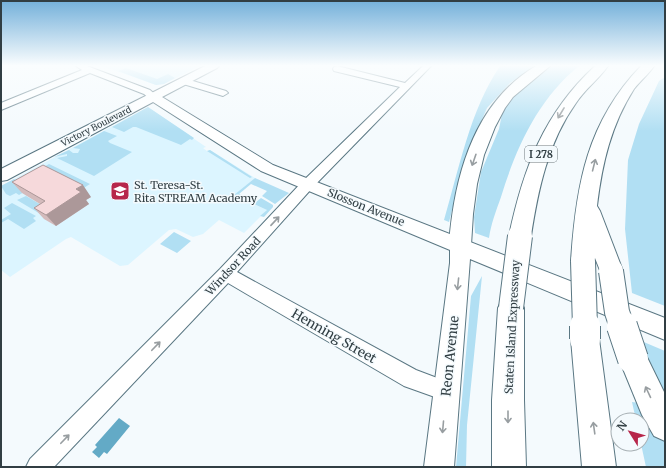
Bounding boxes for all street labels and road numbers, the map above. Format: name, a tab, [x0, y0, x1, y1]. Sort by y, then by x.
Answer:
street label: Victory Boulevard	[58, 103, 133, 149]
road number: I 278	[525, 146, 557, 162]
street label: Slosson Avenue	[325, 185, 407, 229]
street label: Windsor Road	[202, 234, 264, 299]
street label: Staten Island Expressway	[501, 259, 523, 395]
street label: Henning Street	[289, 305, 379, 367]
street label: Reon Avenue	[437, 315, 463, 397]

